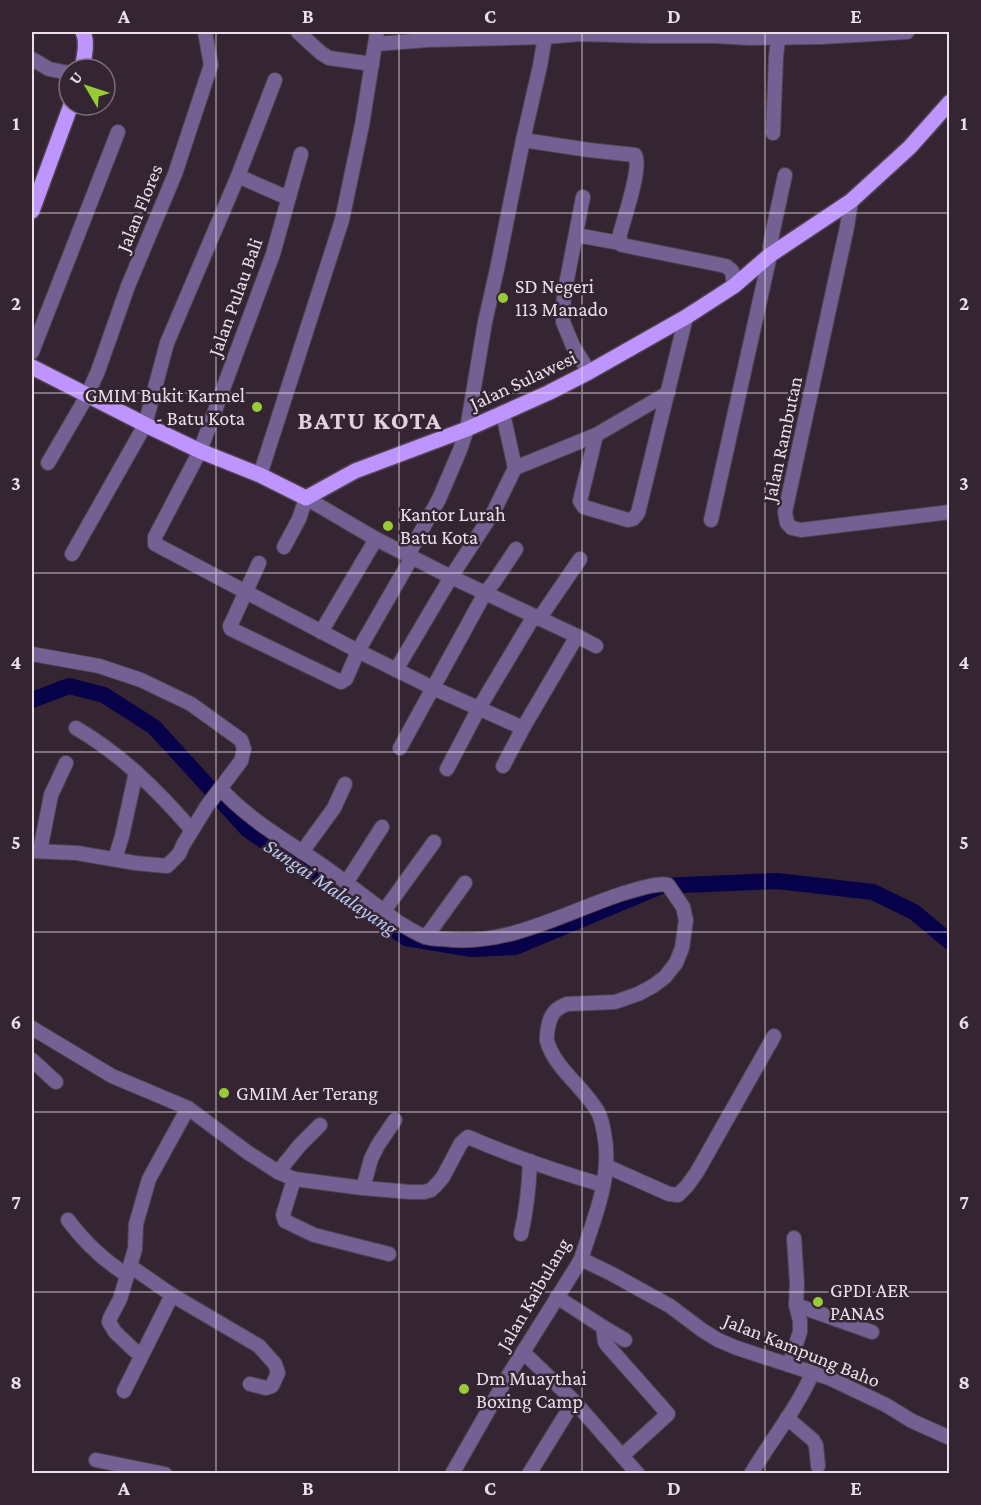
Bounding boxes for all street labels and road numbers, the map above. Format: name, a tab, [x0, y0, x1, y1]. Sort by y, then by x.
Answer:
street label: Jalan Flores	[111, 161, 168, 257]
street label: Jalan Pulau Bali	[203, 235, 268, 361]
street label: Jalan Sulawesi	[464, 346, 580, 416]
street label: Jalan Rambutan	[758, 374, 807, 506]
street label: Jalan Kaibulang	[491, 1234, 575, 1356]
street label: Jalan Kampung Baho	[718, 1308, 884, 1392]

